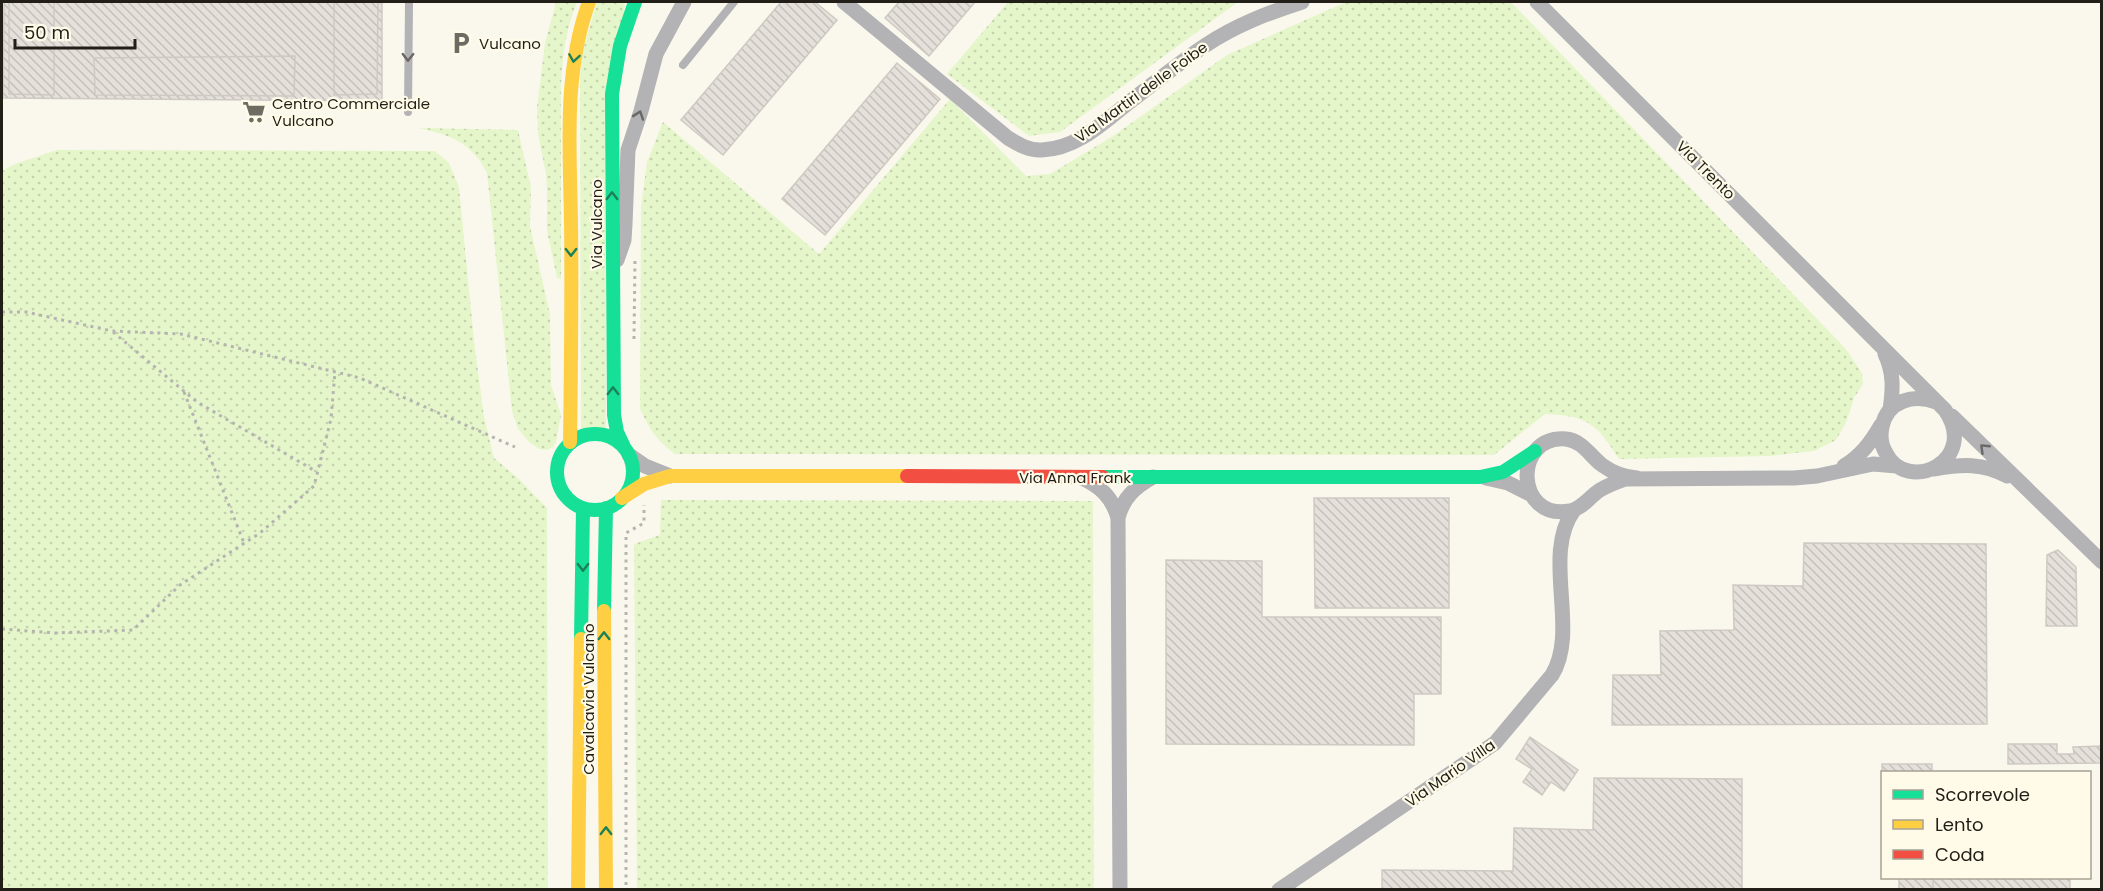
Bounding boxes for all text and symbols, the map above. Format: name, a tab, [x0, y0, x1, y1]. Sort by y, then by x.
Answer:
scale bar	[15, 12, 135, 50]
text: 50 m	[24, 20, 70, 45]
parking icon: Vulcano	[448, 30, 474, 56]
place label: Vulcano	[479, 33, 541, 54]
street label: Via Martiri delle Foibe	[1070, 37, 1212, 147]
one-way arrow	[402, 52, 415, 61]
one-way arrow	[568, 53, 580, 62]
place label: Centro Commerciale Vulcano	[272, 93, 430, 131]
supermarket icon: Centro Commerciale Vulcano	[241, 99, 267, 125]
one-way arrow	[632, 110, 644, 120]
street label: Via Trento	[1672, 136, 1740, 204]
street label: Via Vulcano	[586, 179, 607, 269]
one-way arrow	[606, 191, 618, 200]
one-way arrow	[565, 248, 578, 257]
one-way arrow	[607, 386, 620, 395]
one-way arrow	[1981, 444, 1991, 455]
street label: Via Anna Frank	[1019, 467, 1131, 488]
one-way arrow	[577, 562, 589, 571]
street label: Cavalcavia Vulcano	[578, 623, 599, 775]
one-way arrow	[598, 632, 610, 641]
street label: Via Mario Villa	[1401, 734, 1499, 812]
legend	[1881, 771, 2091, 879]
text: Scorrevole	[1935, 782, 2030, 807]
text: Lento	[1935, 812, 1984, 837]
one-way arrow	[600, 827, 612, 836]
text: Coda	[1935, 842, 1985, 867]

